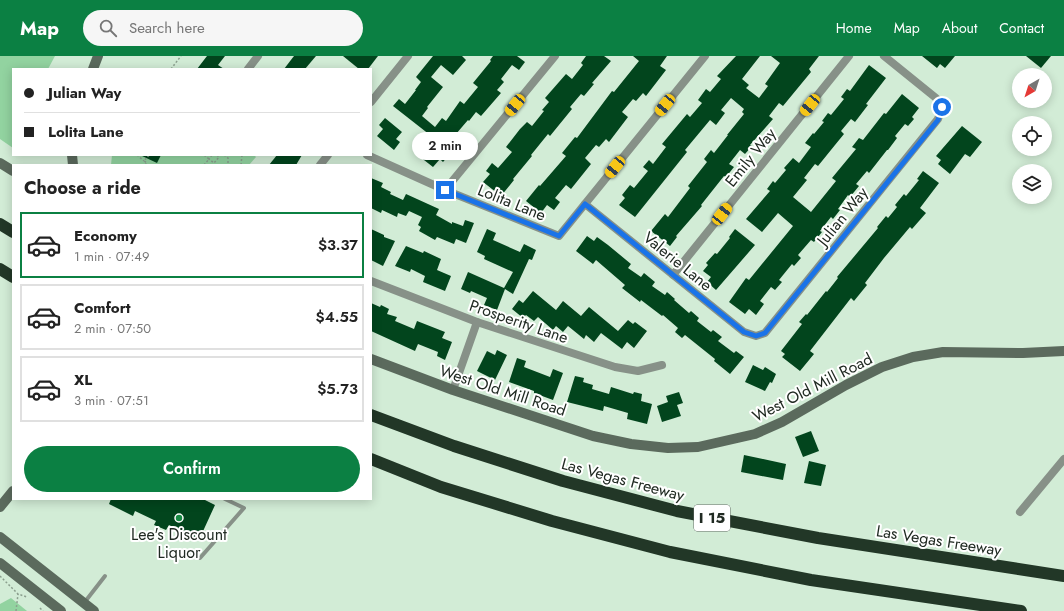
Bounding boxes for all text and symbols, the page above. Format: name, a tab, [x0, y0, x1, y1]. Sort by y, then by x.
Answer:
search box	[83, 10, 363, 46]
text: Map	[20, 15, 59, 42]
icon: search	[97, 17, 119, 39]
text: Search here	[129, 17, 205, 39]
text: Home	[836, 18, 872, 38]
text: Map	[894, 18, 920, 38]
text: About	[942, 18, 977, 38]
text: Contact	[999, 18, 1044, 38]
north arrow	[1012, 68, 1052, 108]
map controls	[1012, 68, 1052, 204]
text: Julian Way	[48, 82, 121, 104]
car	[503, 92, 527, 118]
car	[653, 92, 677, 118]
car	[798, 92, 822, 118]
route start	[933, 98, 951, 116]
button: locate	[1012, 116, 1052, 156]
text: Lolita Lane	[48, 121, 124, 143]
street label: Emily Way	[719, 122, 782, 192]
callout: 2 min	[412, 132, 478, 160]
text: 2 min	[428, 136, 462, 155]
car	[603, 154, 627, 180]
button: layers	[1012, 164, 1052, 204]
text: Choose a ride	[24, 175, 141, 201]
street label: Lolita Lane	[474, 178, 549, 227]
route end	[436, 181, 454, 199]
street label: Julian Way	[810, 181, 874, 252]
car	[710, 201, 734, 227]
text: Economy	[74, 225, 137, 247]
street label: Valerie Lane	[638, 226, 717, 296]
icon: car	[26, 227, 62, 263]
text: $3.37	[318, 234, 358, 256]
text: 1 min · 07:49	[74, 247, 149, 266]
street label: Prosperity Lane	[466, 294, 571, 349]
text: Comfort	[74, 297, 131, 319]
icon: car	[26, 299, 62, 335]
text: $4.55	[316, 306, 358, 328]
text: 2 min · 07:50	[74, 319, 151, 338]
street label: West Old Mill Road	[748, 347, 876, 428]
street label: West Old Mill Road	[437, 359, 569, 422]
text: XL	[74, 369, 92, 391]
icon: car	[26, 371, 62, 407]
text: $5.73	[317, 378, 358, 400]
text: 3 min · 07:51	[74, 391, 149, 410]
button: Confirm	[24, 446, 360, 492]
street label: Las Vegas Freeway	[559, 452, 688, 507]
road number: I 15	[694, 505, 730, 531]
marker: Lee's Discount Liquor	[174, 513, 184, 523]
street label: Las Vegas Freeway	[875, 519, 1004, 562]
place label: Lee's Discount Liquor	[131, 523, 227, 564]

